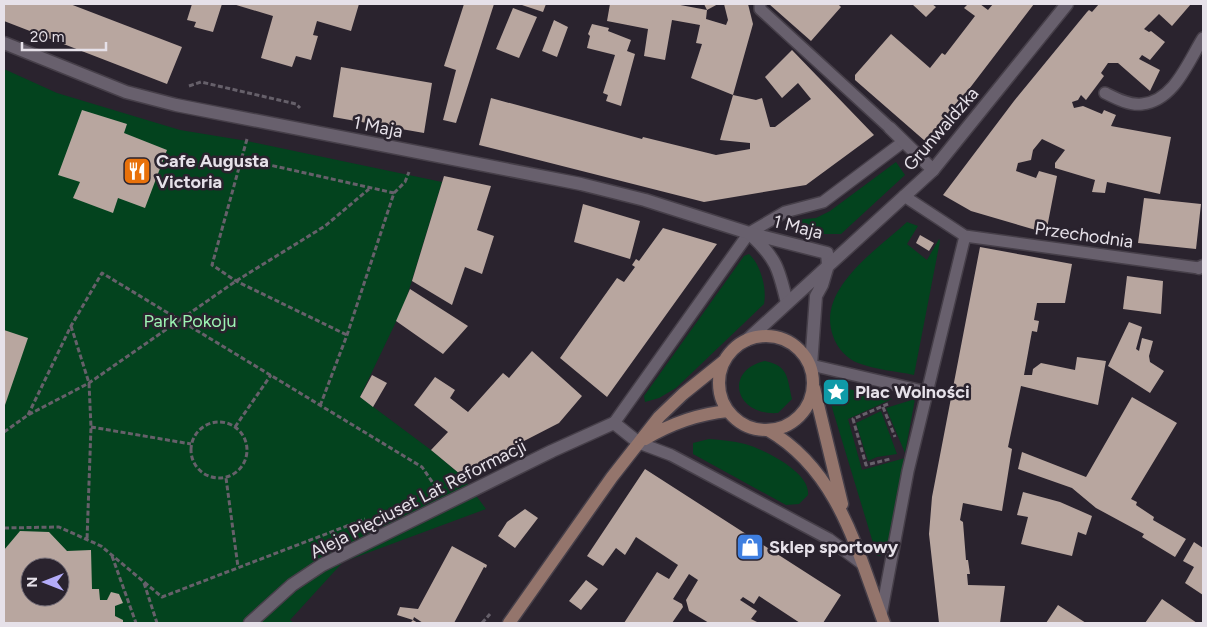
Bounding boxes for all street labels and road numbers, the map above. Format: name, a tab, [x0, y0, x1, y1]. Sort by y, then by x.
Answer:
street label: Grunwaldzka	[899, 83, 983, 175]
street label: 1 Maja	[351, 111, 405, 143]
street label: 1 Maja	[771, 210, 825, 244]
street label: Przechodnia	[1033, 217, 1135, 253]
street label: Aleja Pięciuset Lat Reformacji	[306, 435, 530, 563]

